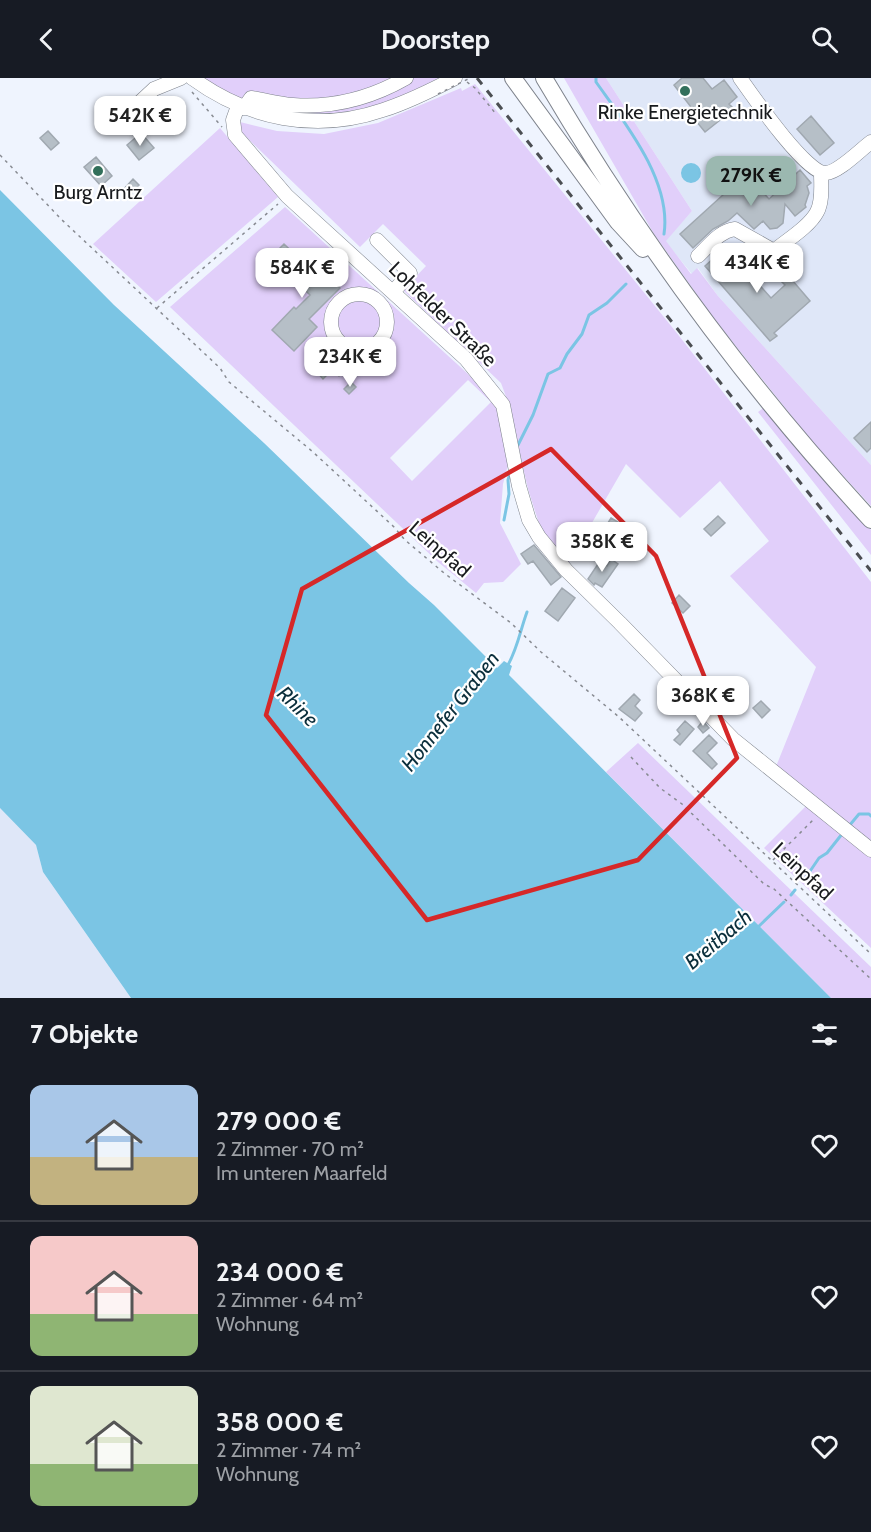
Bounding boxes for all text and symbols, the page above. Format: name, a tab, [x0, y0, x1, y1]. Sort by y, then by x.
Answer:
icon: back	[30, 23, 63, 56]
text: Doorstep	[381, 23, 490, 56]
icon: search	[808, 23, 841, 56]
marker: Rinke Energietechnik	[678, 84, 692, 98]
pin: 542K €	[91, 96, 189, 147]
place label: Rinke Energietechnik	[597, 100, 773, 124]
text: 542K €	[108, 103, 172, 127]
pin: 279K €	[702, 156, 800, 207]
text: 279K €	[720, 163, 782, 187]
marker: Burg Arntz	[91, 164, 105, 178]
place label: Burg Arntz	[54, 180, 142, 204]
pin: 434K €	[708, 243, 806, 294]
pin: 584K €	[253, 248, 351, 299]
text: 434K €	[724, 250, 790, 274]
text: 584K €	[269, 255, 335, 279]
street label: Lohfelder Straße	[384, 257, 502, 371]
pin: 234K €	[301, 337, 399, 388]
text: 234K €	[318, 344, 382, 368]
street label: Leinpfad	[404, 516, 476, 582]
pin: 358K €	[553, 522, 651, 573]
text: 358K €	[570, 529, 634, 553]
water label: Honnefer Graben	[396, 646, 504, 776]
pin: 368K €	[654, 676, 752, 727]
water label: Rhine	[272, 681, 324, 732]
text: 368K €	[671, 683, 735, 707]
street label: Leinpfad	[768, 837, 838, 905]
water label: Breitbach	[679, 904, 757, 974]
text: 7 Objekte	[30, 1018, 138, 1050]
icon: filters	[808, 1018, 841, 1051]
text: 279 000 €	[216, 1105, 341, 1137]
icon: home	[78, 1109, 150, 1181]
icon: heart	[808, 1129, 841, 1162]
text: 2 Zimmer · 70 m²	[216, 1137, 364, 1161]
text: Im unteren Maarfeld	[216, 1161, 387, 1185]
text: 234 000 €	[216, 1256, 343, 1288]
icon: home	[78, 1260, 150, 1332]
icon: heart	[808, 1280, 841, 1313]
text: 2 Zimmer · 64 m²	[216, 1288, 363, 1312]
text: Wohnung	[216, 1312, 299, 1336]
text: 358 000 €	[216, 1406, 343, 1438]
icon: home	[78, 1410, 150, 1482]
icon: heart	[808, 1430, 841, 1463]
text: 2 Zimmer · 74 m²	[216, 1438, 361, 1462]
text: Wohnung	[216, 1462, 299, 1486]

